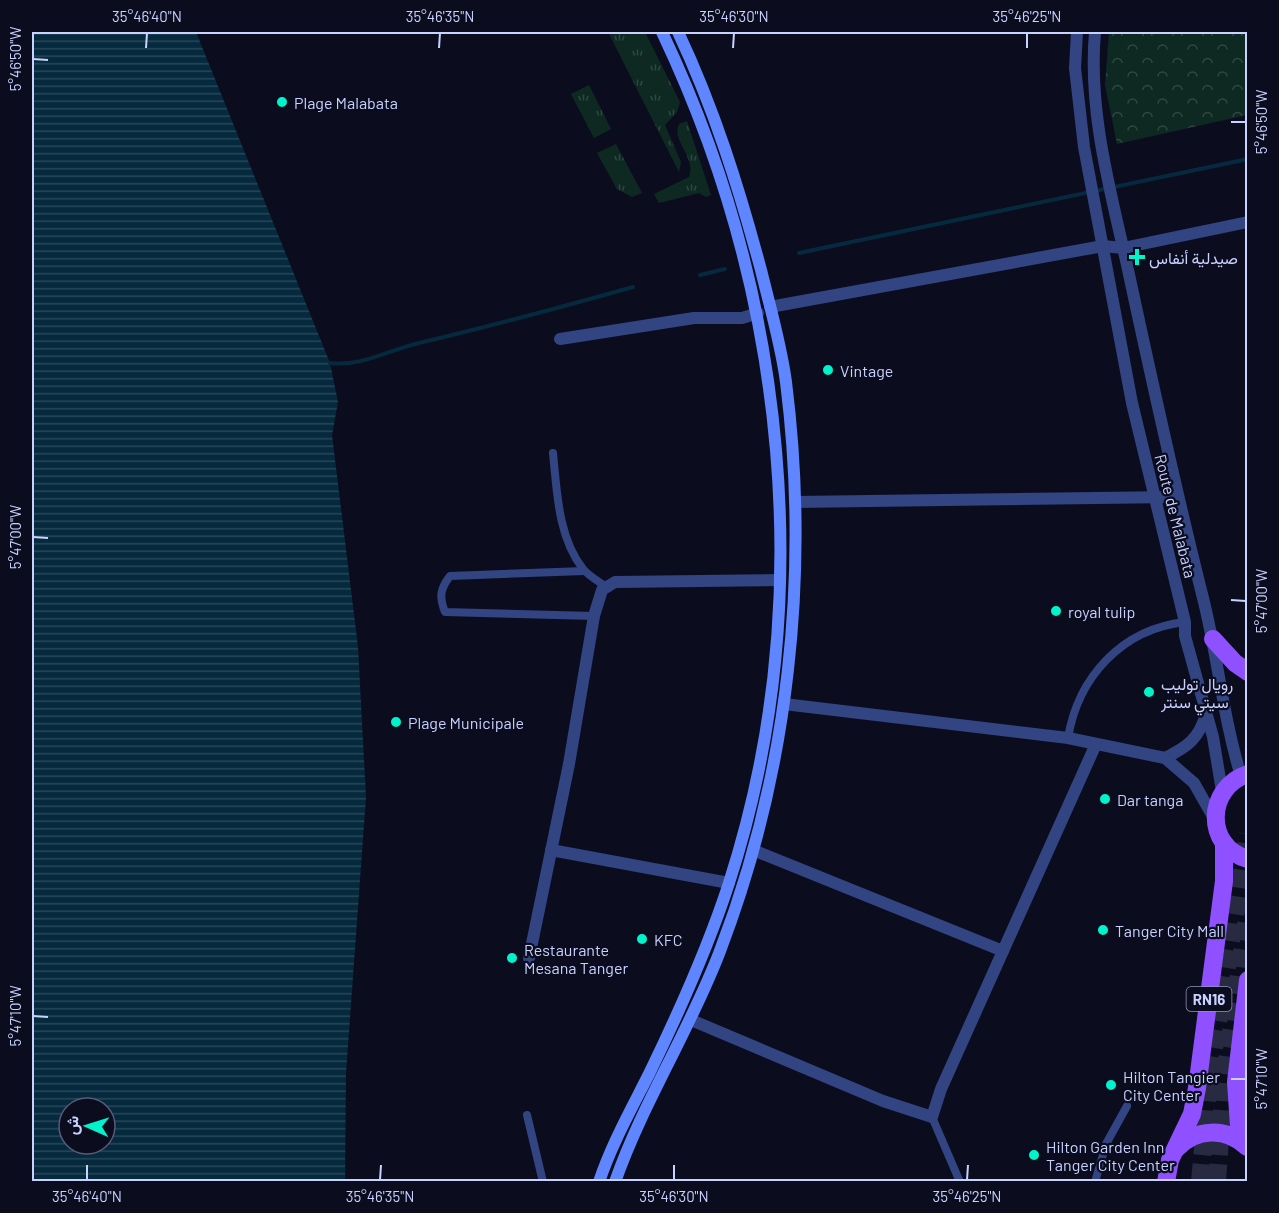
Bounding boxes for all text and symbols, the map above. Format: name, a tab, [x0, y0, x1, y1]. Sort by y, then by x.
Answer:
text: 35°46'40"N	[112, 7, 182, 25]
text: 35°46'35"N	[406, 7, 474, 25]
text: 35°46'30"N	[699, 7, 769, 25]
text: 35°46'25"N	[993, 7, 1061, 25]
text: 5°46'50"W	[6, 27, 24, 91]
text: 5°46'50"W	[1252, 90, 1270, 154]
place label: Plage Malabata	[294, 93, 398, 112]
marker: Plage Malabata	[275, 95, 289, 109]
place label: صيدلية أنفاس	[1149, 248, 1238, 269]
marker: صيدلية أنفاس	[1130, 250, 1144, 264]
place label: Vintage	[840, 361, 893, 380]
marker: Vintage	[821, 363, 835, 377]
street label: Route de Malabata	[1151, 452, 1201, 580]
text: 5°47'00"W	[6, 505, 24, 569]
text: 5°47'00"W	[1252, 569, 1270, 633]
place label: royal tulip	[1068, 602, 1135, 621]
marker: royal tulip	[1049, 604, 1063, 618]
place label: رويال توليب سيتي سنتر	[1160, 674, 1233, 716]
marker: رويال توليب سيتي سنتر	[1142, 685, 1156, 699]
place label: Plage Municipale	[408, 713, 524, 732]
marker: Plage Municipale	[389, 715, 403, 729]
place label: Dar tanga	[1117, 790, 1183, 809]
marker: Dar tanga	[1098, 792, 1112, 806]
place label: Tanger City Mall	[1115, 921, 1224, 940]
marker: Tanger City Mall	[1096, 923, 1110, 937]
place label: KFC	[654, 930, 683, 949]
marker: KFC	[635, 932, 649, 946]
place label: Restaurante Mesana Tanger	[524, 940, 628, 977]
marker: Restaurante Mesana Tanger	[505, 951, 519, 965]
text: 5°47'10"W	[6, 985, 24, 1047]
road number: RN16	[1186, 987, 1232, 1011]
text: 5°47'10"W	[1252, 1048, 1270, 1110]
place label: Hilton Tangier City Center	[1123, 1067, 1220, 1104]
marker: Hilton Tangier City Center	[1104, 1078, 1118, 1092]
north arrow	[57, 1096, 117, 1156]
text: ش	[62, 1115, 83, 1135]
place label: Hilton Garden Inn Tanger City Center	[1046, 1137, 1175, 1174]
marker: Hilton Garden Inn Tanger City Center	[1027, 1148, 1041, 1162]
text: 35°46'40"N	[52, 1187, 122, 1205]
text: 35°46'35"N	[346, 1187, 414, 1205]
text: 35°46'30"N	[639, 1187, 709, 1205]
text: 35°46'25"N	[933, 1187, 1001, 1205]

